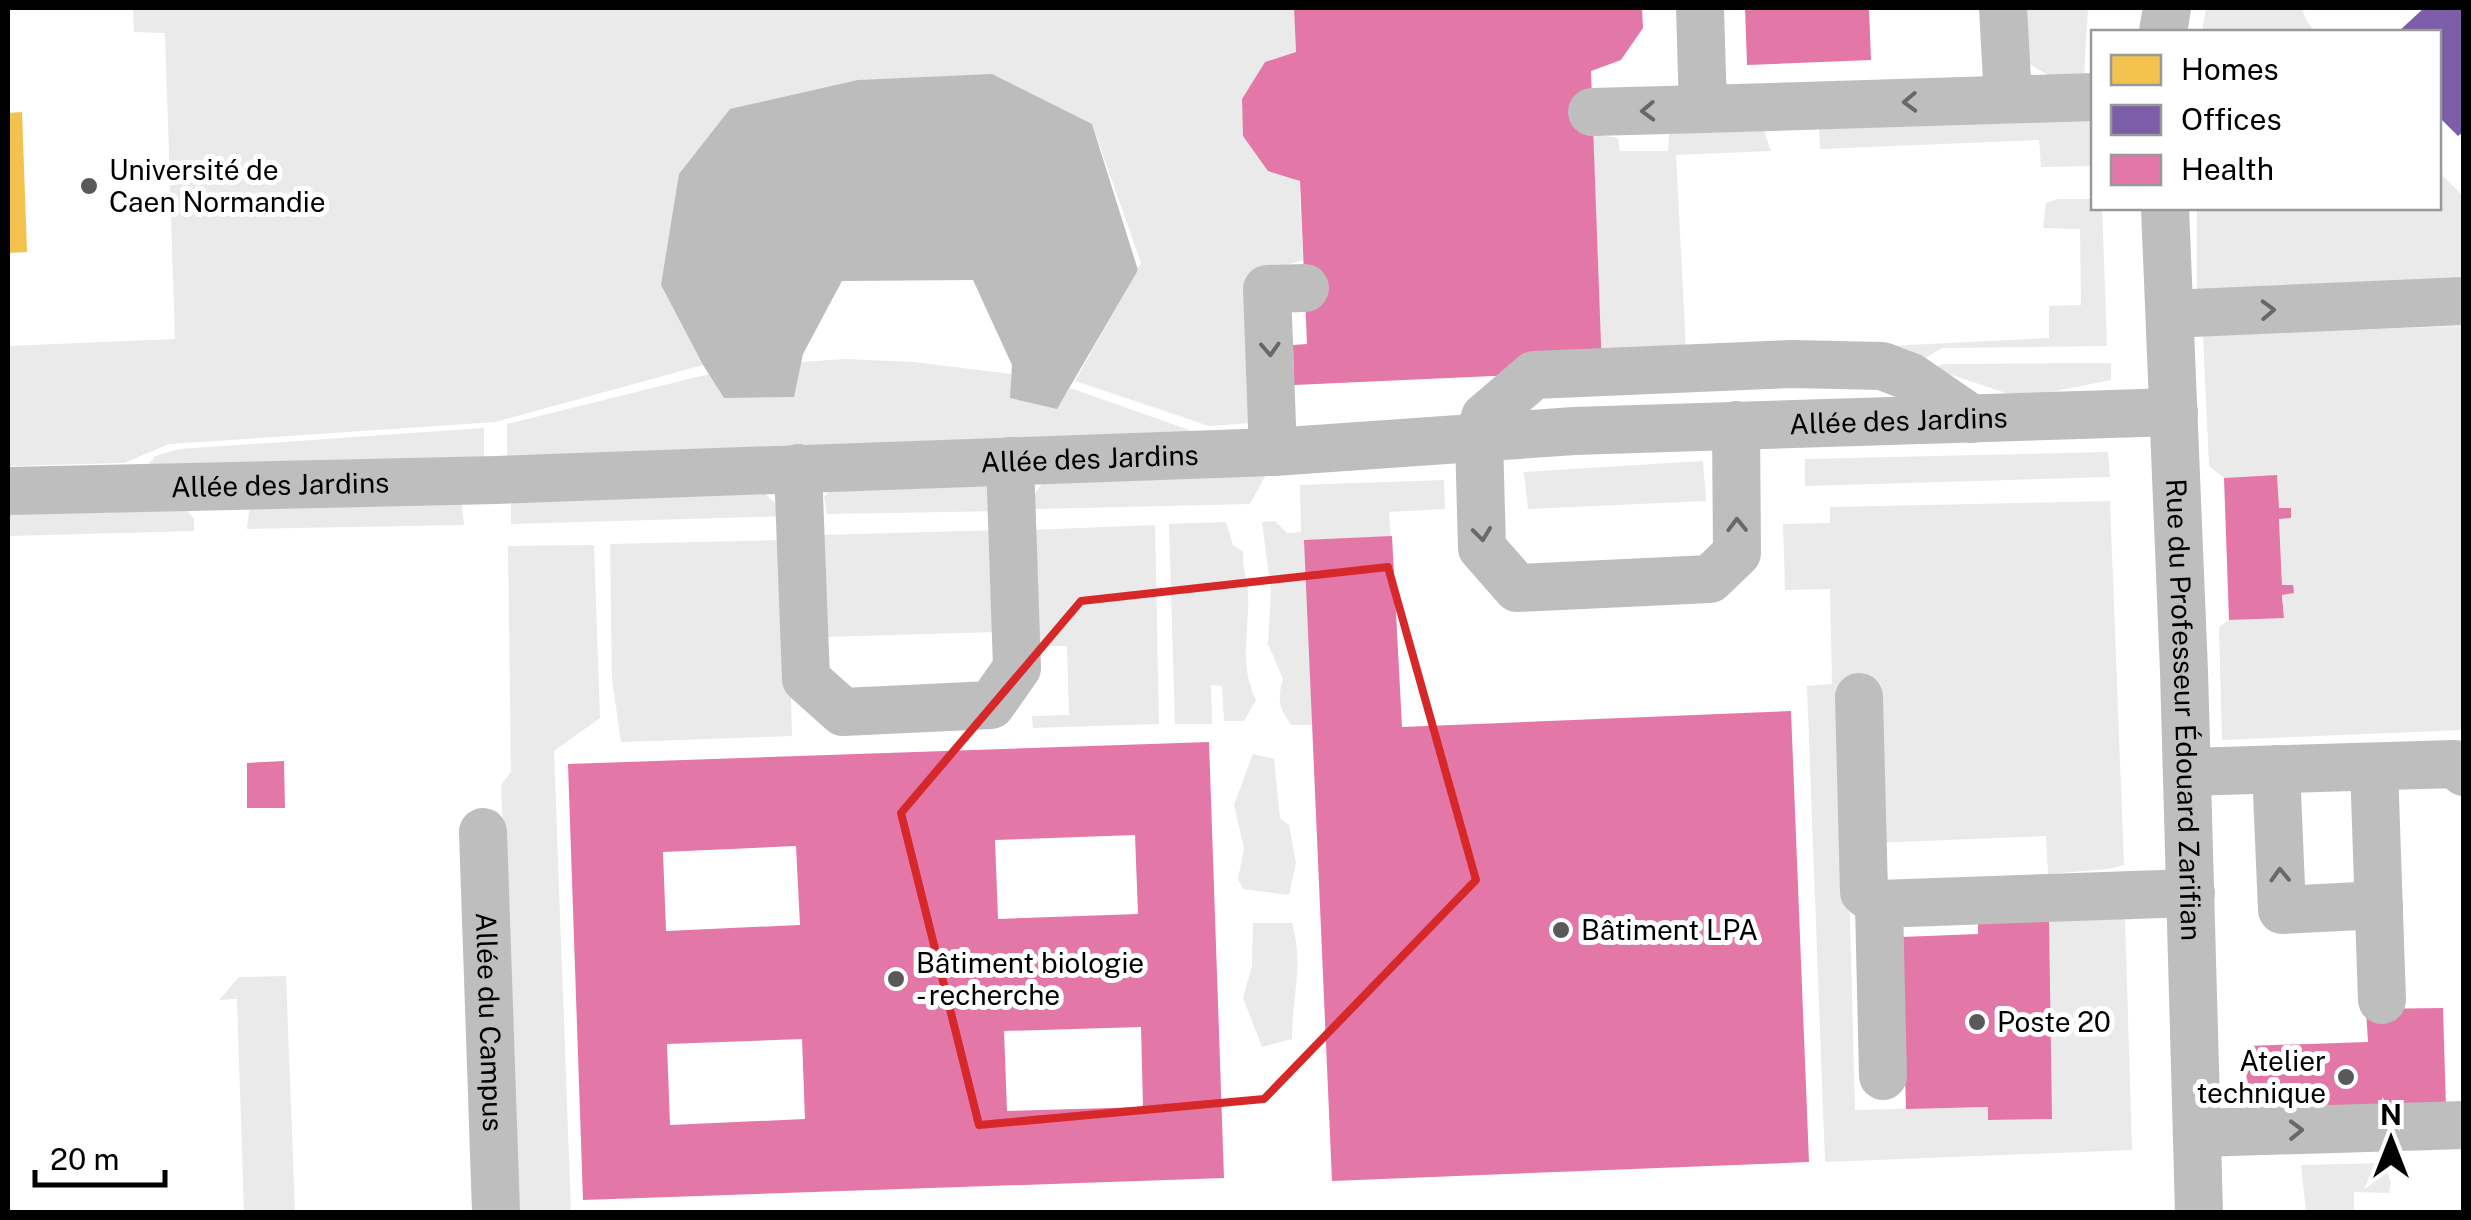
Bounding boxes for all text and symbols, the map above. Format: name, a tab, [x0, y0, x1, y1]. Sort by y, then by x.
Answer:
legend	[2091, 30, 2441, 210]
text: Homes	[2181, 51, 2279, 87]
one-way arrow	[1902, 92, 1918, 113]
one-way arrow	[1639, 100, 1655, 121]
text: Offices	[2181, 101, 2282, 137]
text: Health	[2181, 151, 2274, 187]
place label: Université de Caen Normandie	[109, 153, 326, 218]
marker: Université de Caen Normandie	[78, 175, 100, 197]
one-way arrow	[2260, 300, 2276, 321]
one-way arrow	[1259, 341, 1280, 357]
street label: Allée des Jardins	[1789, 400, 2008, 440]
street label: Allée des Jardins	[980, 438, 1199, 479]
street label: Allée des Jardins	[170, 465, 389, 503]
street label: Rue du Professeur Édouard Zarifian	[2160, 478, 2208, 941]
one-way arrow	[1726, 517, 1748, 532]
one-way arrow	[1471, 526, 1492, 543]
one-way arrow	[2270, 866, 2291, 882]
street label: Allée du Campus	[470, 912, 510, 1132]
place label: Bâtiment LPA	[1581, 913, 1758, 946]
marker: Bâtiment LPA	[1550, 919, 1572, 941]
place label: Bâtiment biologie - recherche	[916, 946, 1144, 1011]
marker: Bâtiment biologie - recherche	[885, 968, 907, 990]
place label: Poste 20	[1997, 1005, 2111, 1038]
marker: Poste 20	[1966, 1011, 1988, 1033]
place label: Atelier technique	[2197, 1044, 2326, 1109]
marker: Atelier technique	[2335, 1066, 2357, 1088]
north arrow	[2341, 1090, 2441, 1190]
text: N	[2380, 1098, 2402, 1131]
one-way arrow	[2289, 1119, 2305, 1140]
scale bar	[35, 1125, 165, 1187]
text: 20 m	[50, 1141, 119, 1177]

